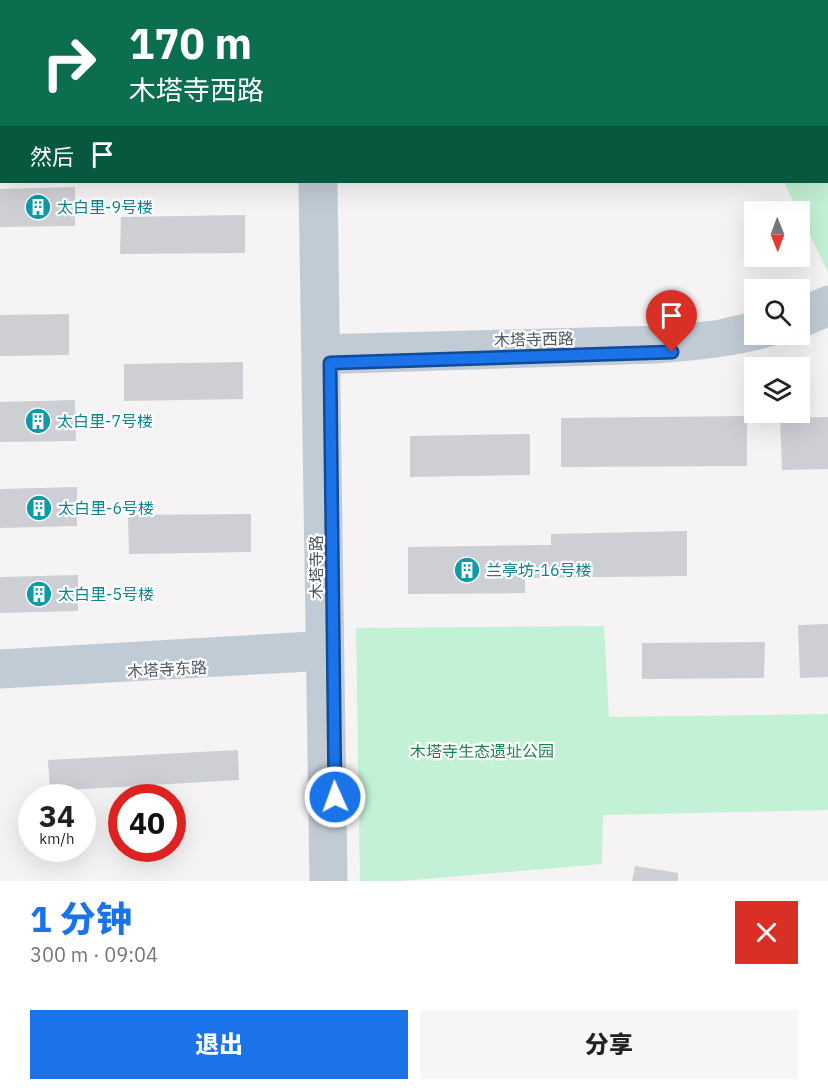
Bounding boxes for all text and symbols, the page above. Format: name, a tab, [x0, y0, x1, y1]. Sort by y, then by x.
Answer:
text: 170 m	[129, 16, 252, 71]
icon: right	[30, 24, 108, 102]
text: 木塔寺西路	[129, 72, 264, 107]
icon: arrive	[86, 138, 119, 171]
text: 然后	[30, 142, 74, 171]
building icon: 太白里-9号楼	[23, 192, 53, 222]
place label: 太白里-9号楼	[57, 197, 153, 217]
north arrow	[744, 201, 810, 267]
map controls	[744, 201, 810, 423]
button: search	[744, 279, 810, 345]
pin	[646, 290, 697, 352]
icon: arrive	[655, 299, 688, 332]
street label: 木塔寺西路	[494, 328, 574, 350]
button: layers	[744, 357, 810, 423]
building icon: 太白里-7号楼	[23, 406, 53, 436]
place label: 太白里-7号楼	[57, 411, 153, 431]
building icon: 太白里-6号楼	[24, 493, 54, 523]
place label: 太白里-6号楼	[58, 498, 154, 518]
street label: 木塔寺路	[306, 535, 326, 599]
building icon: 兰亭坊-16号楼	[452, 555, 482, 585]
place label: 兰亭坊-16号楼	[486, 560, 592, 580]
building icon: 太白里-5号楼	[24, 579, 54, 609]
place label: 太白里-5号楼	[58, 584, 154, 604]
street label: 木塔寺东路	[127, 657, 207, 681]
park label: 木塔寺生态遗址公园	[410, 741, 554, 761]
position arrow	[303, 765, 367, 829]
speed limit sign: 40	[108, 784, 186, 862]
text: 34	[39, 796, 75, 835]
text: km/h	[39, 829, 75, 848]
text: 1 分钟	[30, 895, 132, 942]
button: close	[735, 901, 798, 964]
text: 300 m · 09:04	[30, 941, 158, 968]
button: 退出	[30, 1010, 408, 1079]
button: 分享	[420, 1010, 798, 1079]

